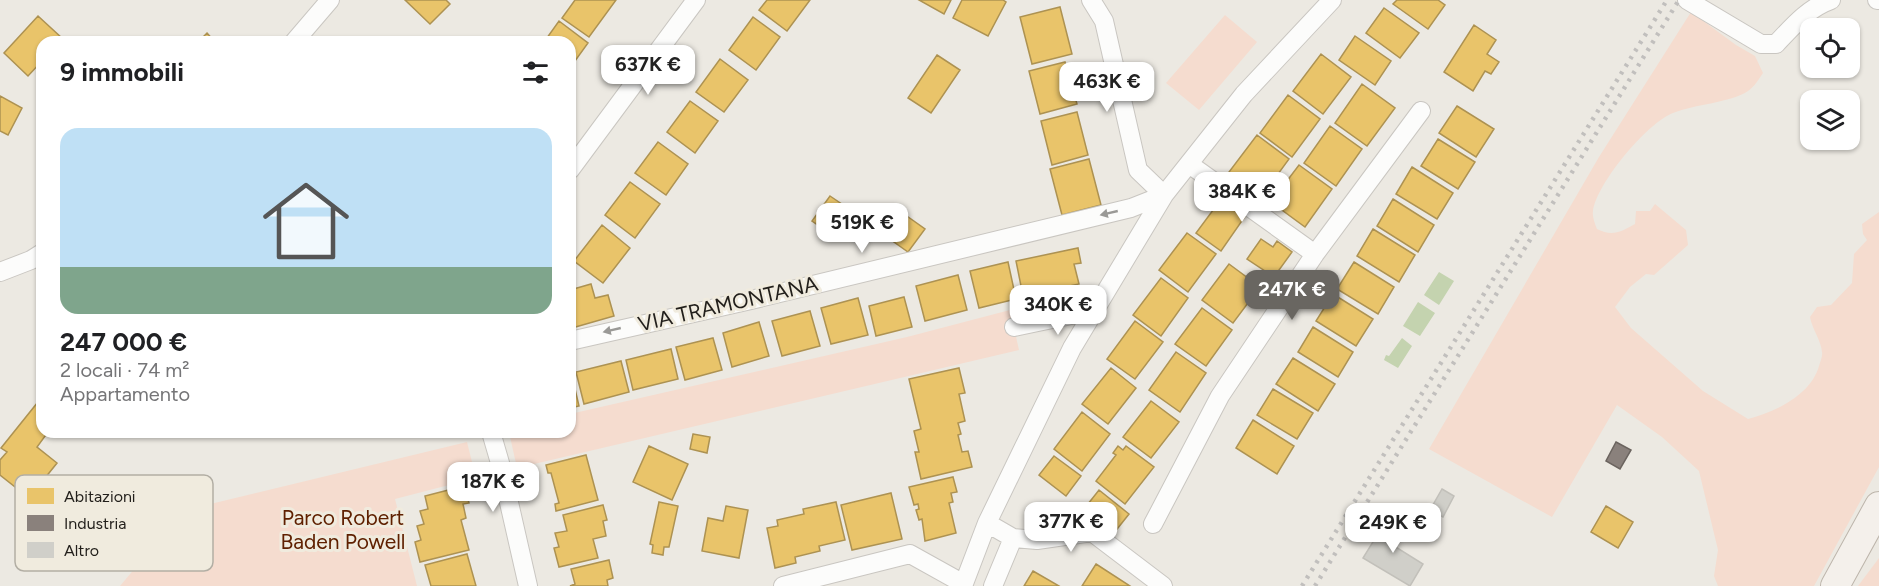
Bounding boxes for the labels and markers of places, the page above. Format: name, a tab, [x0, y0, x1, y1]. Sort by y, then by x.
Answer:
pin: 637K €	[599, 45, 697, 96]
pin: 463K €	[1058, 62, 1156, 113]
pin: 384K €	[1193, 172, 1291, 223]
pin: 519K €	[813, 203, 911, 254]
pin: 247K €	[1243, 270, 1341, 321]
pin: 340K €	[1009, 285, 1107, 336]
pin: 187K €	[444, 462, 542, 513]
pin: 377K €	[1022, 502, 1120, 553]
pin: 249K €	[1344, 503, 1442, 554]

